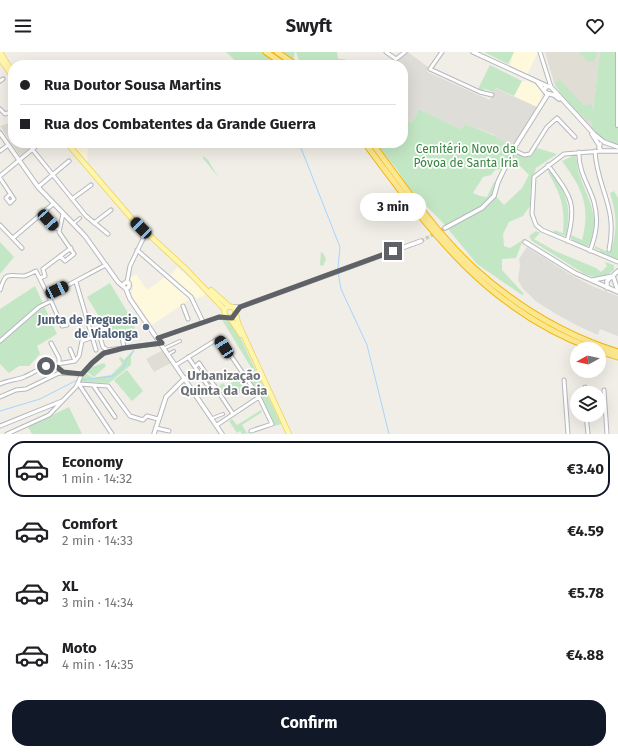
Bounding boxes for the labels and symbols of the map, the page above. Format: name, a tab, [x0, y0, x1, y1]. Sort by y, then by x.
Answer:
park label: Cemitério Novo da Póvoa de Santa Iria	[413, 142, 519, 170]
callout: 3 min	[360, 193, 426, 221]
car	[36, 207, 60, 233]
car	[128, 215, 154, 241]
route end	[384, 242, 402, 260]
car	[44, 279, 70, 301]
place label: Junta de Freguesia de Vialonga	[37, 313, 138, 341]
marker: Junta de Freguesia de Vialonga	[141, 322, 151, 332]
car	[212, 334, 236, 360]
north arrow	[570, 342, 606, 378]
route start	[37, 357, 55, 375]
district label: Urbanização Quinta da Gaia	[181, 368, 267, 398]

